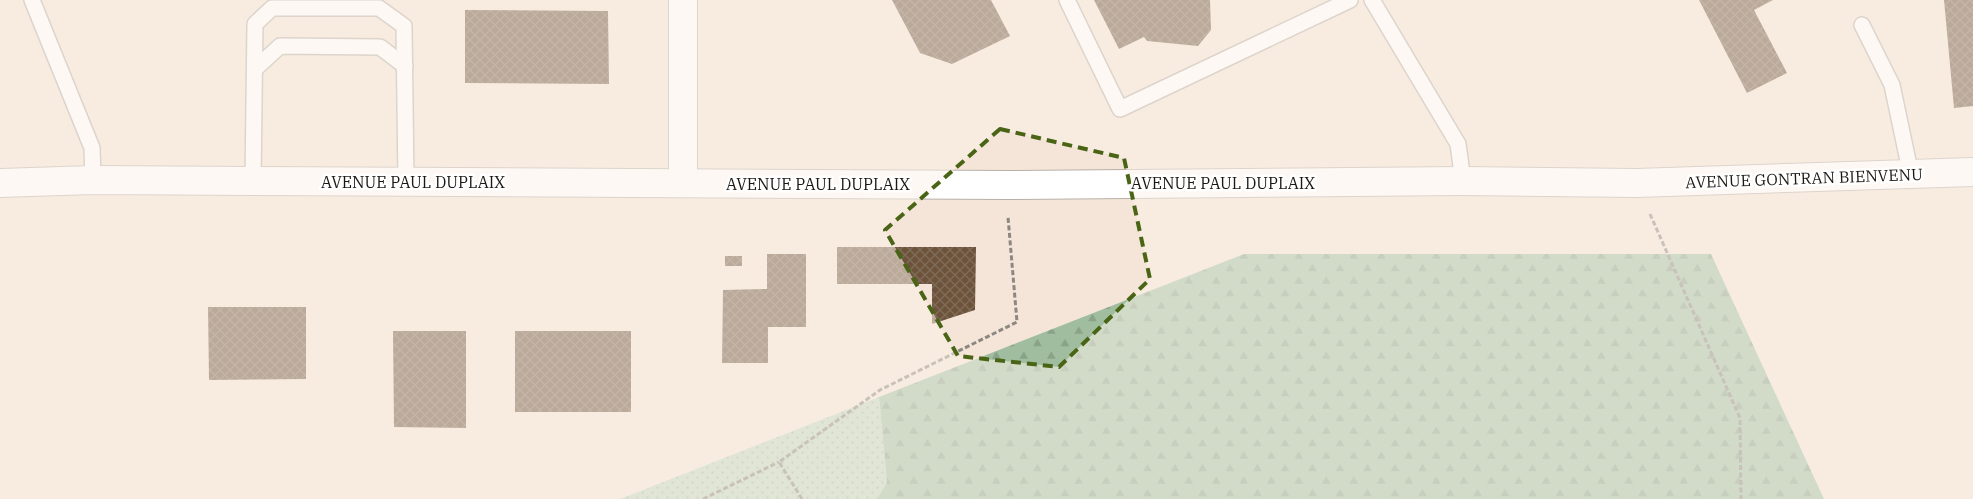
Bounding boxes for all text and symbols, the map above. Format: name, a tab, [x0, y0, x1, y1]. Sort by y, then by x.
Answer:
street label: AVENUE GONTRAN BIENVENU	[1685, 164, 1923, 192]
street label: AVENUE PAUL DUPLAIX	[321, 172, 505, 192]
street label: AVENUE PAUL DUPLAIX	[1131, 173, 1315, 193]
street label: AVENUE PAUL DUPLAIX	[726, 174, 910, 194]

